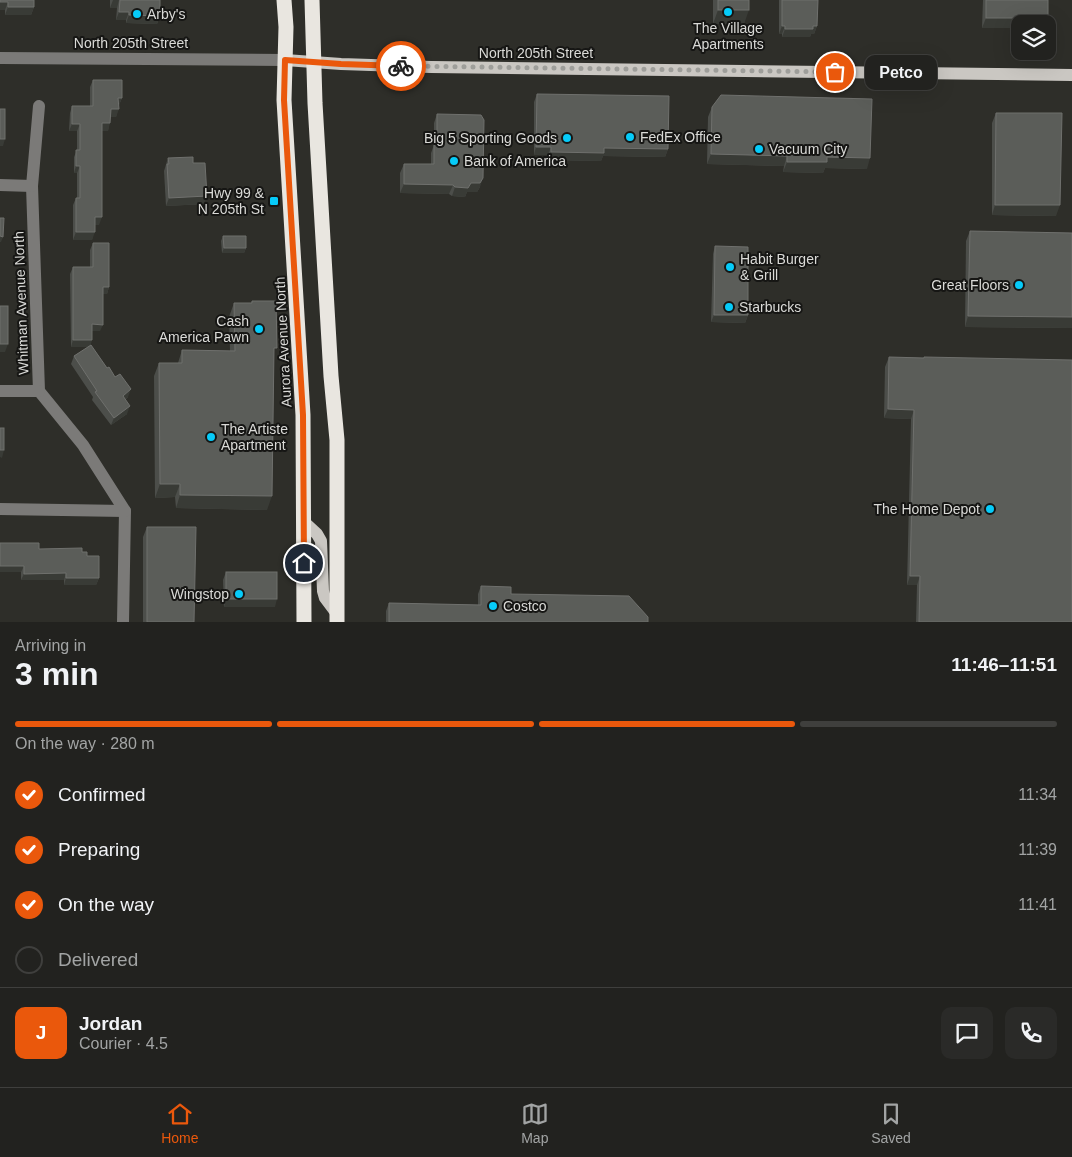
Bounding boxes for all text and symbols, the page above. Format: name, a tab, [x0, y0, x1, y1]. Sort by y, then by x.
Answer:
place label: Arby's	[147, 6, 185, 22]
marker: The Village Apartments	[722, 6, 734, 18]
marker: Arby's	[131, 8, 143, 20]
map controls	[1011, 15, 1056, 60]
button: layers	[1011, 15, 1056, 60]
place label: The Village Apartments	[692, 20, 764, 52]
street label: North 205th Street	[74, 35, 188, 51]
courier	[376, 41, 426, 91]
street label: North 205th Street	[479, 45, 593, 61]
pin	[814, 51, 856, 93]
icon: bike	[387, 52, 415, 80]
callout: Petco	[865, 54, 938, 90]
icon: bag	[821, 58, 849, 86]
text: Petco	[879, 64, 923, 81]
place label: FedEx Office	[640, 129, 721, 145]
place label: Big 5 Sporting Goods	[424, 130, 557, 146]
marker: FedEx Office	[624, 131, 636, 143]
marker: Big 5 Sporting Goods	[561, 132, 573, 144]
place label: Vacuum City	[769, 141, 847, 157]
marker: Vacuum City	[753, 143, 765, 155]
place label: Bank of America	[464, 153, 566, 169]
marker: Bank of America	[448, 155, 460, 167]
place label: Hwy 99 & N 205th St	[198, 185, 265, 217]
marker: Hwy 99 & N 205th St	[268, 195, 280, 207]
street label: Whitman Avenue North	[10, 231, 32, 375]
place label: Habit Burger & Grill	[740, 251, 819, 283]
marker: Habit Burger & Grill	[724, 261, 736, 273]
street label: Aurora Avenue North	[272, 276, 294, 408]
place label: Great Floors	[931, 277, 1009, 293]
marker: Great Floors	[1013, 279, 1025, 291]
place label: Starbucks	[739, 299, 801, 315]
marker: Starbucks	[723, 301, 735, 313]
place label: Cash America Pawn	[159, 313, 249, 345]
marker: Cash America Pawn	[253, 323, 265, 335]
place label: The Artiste Apartment	[221, 421, 288, 453]
marker: The Artiste Apartment	[205, 431, 217, 443]
place label: The Home Depot	[873, 501, 980, 517]
marker: The Home Depot	[984, 503, 996, 515]
pin	[283, 542, 325, 584]
icon: home	[290, 549, 318, 577]
place label: Wingstop	[171, 586, 229, 602]
marker: Wingstop	[233, 588, 245, 600]
place label: Costco	[503, 598, 547, 614]
marker: Costco	[487, 600, 499, 612]
text: Arriving in	[15, 637, 86, 654]
text: 11:46–11:51	[951, 654, 1057, 675]
text: 3 min	[15, 656, 99, 692]
text: On the way · 280 m	[15, 735, 155, 752]
icon: check	[15, 781, 43, 809]
text: Confirmed	[58, 784, 146, 805]
text: 11:34	[1018, 786, 1057, 803]
icon: check	[15, 836, 43, 864]
text: Preparing	[58, 839, 140, 860]
text: 11:39	[1018, 841, 1057, 858]
icon: check	[15, 891, 43, 919]
text: On the way	[58, 894, 154, 915]
text: 11:41	[1018, 896, 1057, 913]
text: Delivered	[58, 949, 138, 970]
button: chat	[941, 1007, 993, 1059]
button: phone	[1005, 1007, 1057, 1059]
text: Jordan	[79, 1013, 142, 1034]
text: J	[36, 1022, 46, 1043]
text: Courier · 4.5	[79, 1035, 168, 1052]
tab: Home	[161, 1100, 199, 1146]
tab: Map	[521, 1100, 549, 1146]
tab: Saved	[871, 1100, 911, 1146]

